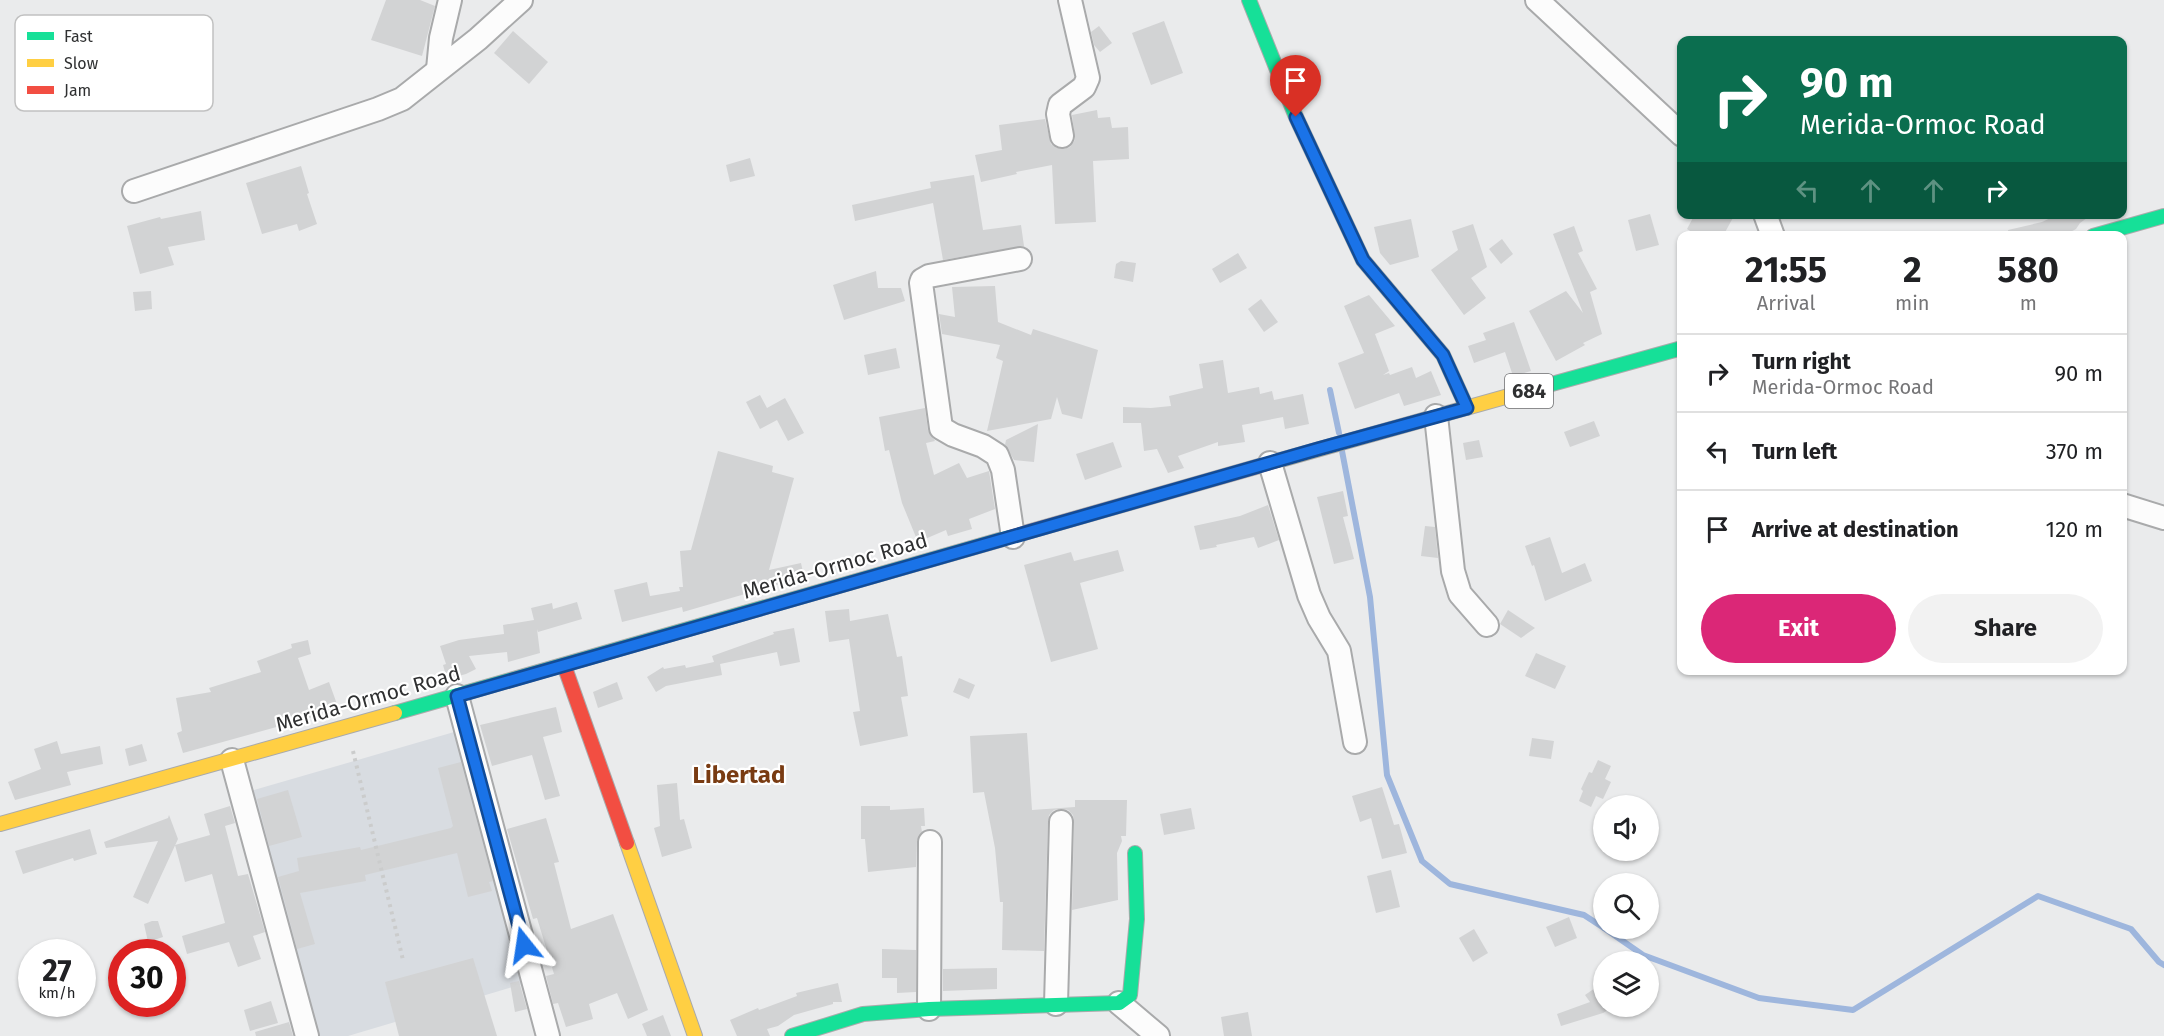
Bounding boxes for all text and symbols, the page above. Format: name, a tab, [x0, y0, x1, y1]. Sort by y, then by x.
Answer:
legend	[15, 15, 213, 111]
text: Fast	[64, 27, 93, 46]
text: Slow	[64, 54, 99, 73]
pin	[1270, 55, 1321, 117]
text: 90 m	[1800, 58, 1894, 108]
icon: right	[1701, 60, 1779, 138]
icon: arrive	[1279, 64, 1312, 97]
text: Jam	[64, 81, 91, 100]
text: Merida-Ormoc Road	[1800, 109, 2046, 141]
icon: left	[1791, 174, 1824, 207]
icon: ahead	[1854, 174, 1887, 207]
icon: ahead	[1917, 174, 1950, 207]
icon: right	[1980, 174, 2013, 207]
text: 21:55	[1745, 248, 1827, 292]
text: 2	[1903, 248, 1922, 292]
text: 580	[1998, 248, 2059, 292]
text: Arrival	[1757, 291, 1815, 315]
text: min	[1895, 291, 1930, 315]
text: m	[2020, 291, 2037, 315]
text: Turn right	[1752, 348, 1851, 375]
icon: right	[1701, 357, 1734, 390]
text: 90 m	[2054, 360, 2103, 387]
road number: 684	[1505, 374, 1553, 408]
text: Merida-Ormoc Road	[1752, 375, 1934, 399]
icon: left	[1701, 435, 1734, 468]
text: Turn left	[1752, 438, 1837, 465]
text: 370 m	[2046, 438, 2103, 465]
icon: arrive	[1701, 513, 1734, 546]
text: Arrive at destination	[1752, 516, 1959, 543]
text: 120 m	[2046, 516, 2103, 543]
street label: Merida-Ormoc Road	[740, 527, 930, 605]
button: Exit	[1701, 594, 1896, 663]
button: Share	[1908, 594, 2103, 663]
street label: Merida-Ormoc Road	[273, 660, 463, 738]
district label: Libertad	[693, 761, 785, 789]
map controls	[1593, 795, 1659, 1017]
button: sound	[1593, 795, 1659, 861]
button: search	[1593, 873, 1659, 939]
position arrow	[492, 913, 556, 977]
speed limit sign: 30	[108, 939, 186, 1017]
button: layers	[1593, 951, 1659, 1017]
text: 27	[42, 953, 72, 989]
text: km/h	[38, 984, 76, 1002]

